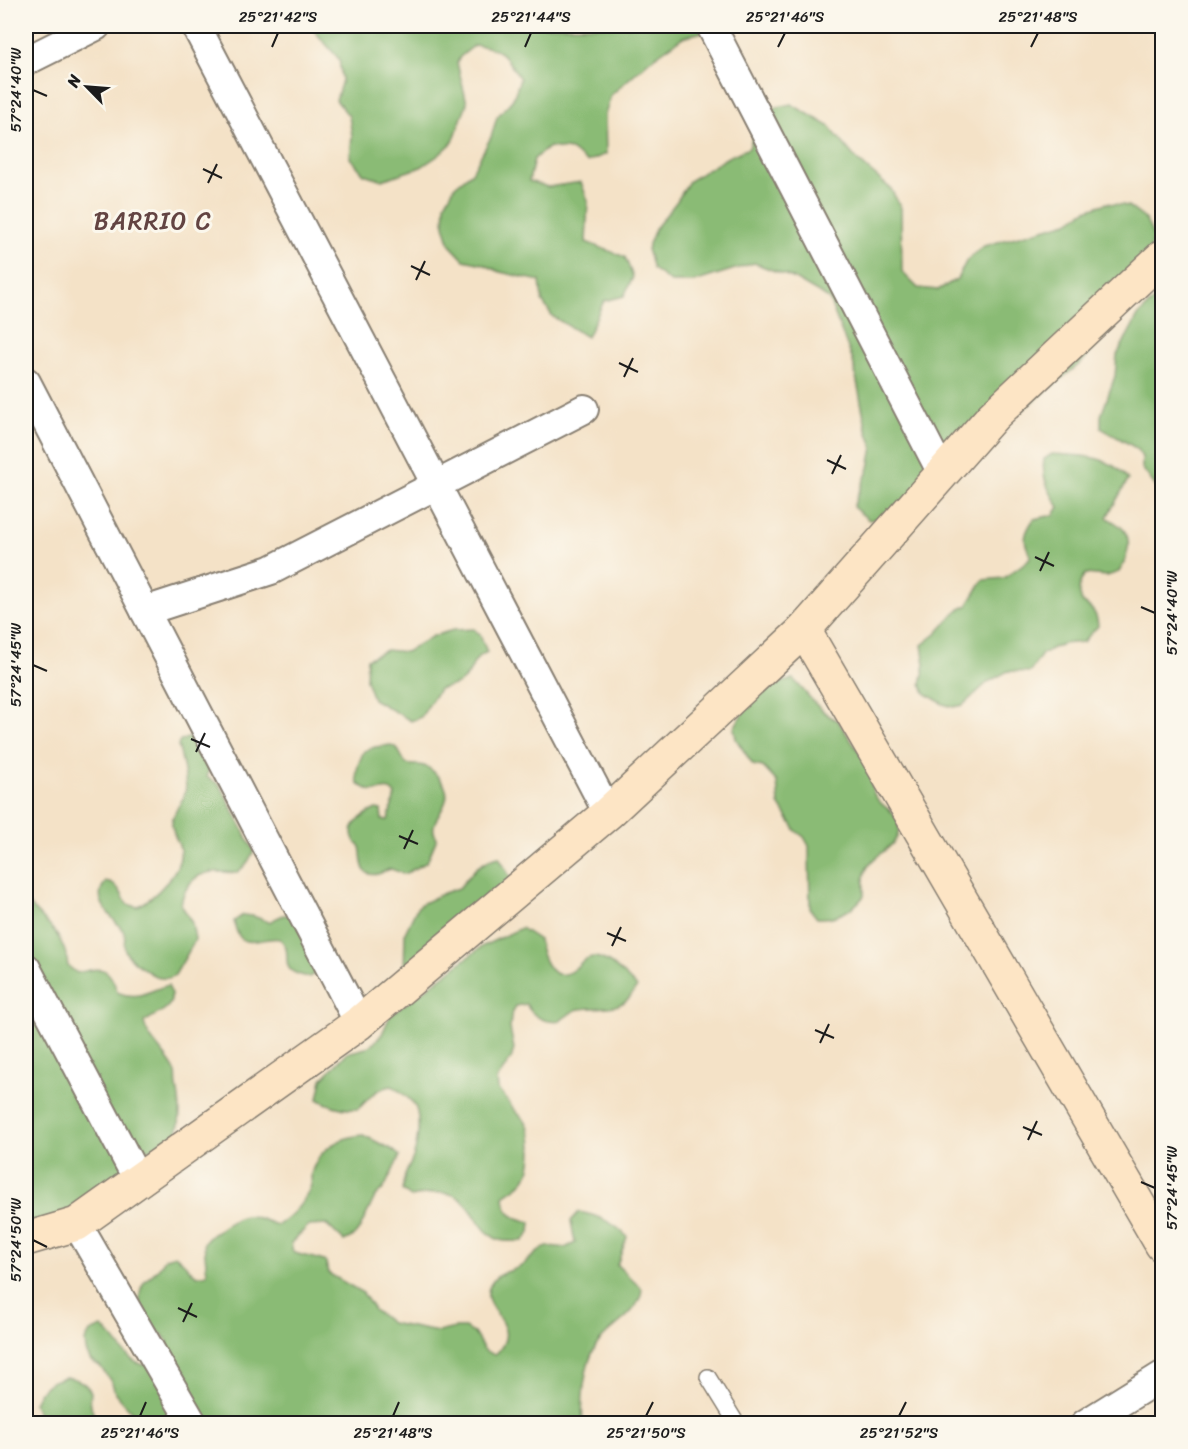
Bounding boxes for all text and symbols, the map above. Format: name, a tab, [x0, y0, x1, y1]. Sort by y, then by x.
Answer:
text: 25°21'42"S	[239, 4, 318, 30]
text: 25°21'44"S	[491, 4, 571, 30]
text: 25°21'46"S	[746, 4, 825, 30]
text: 25°21'48"S	[999, 4, 1078, 30]
text: 57°24'40"W	[3, 47, 29, 132]
north arrow	[57, 57, 117, 117]
text: N	[58, 69, 90, 93]
district label: BARRIO C	[94, 200, 212, 242]
text: 57°24'40"W	[1159, 570, 1185, 655]
text: 57°24'45"W	[3, 623, 29, 707]
text: 57°24'45"W	[1159, 1146, 1185, 1230]
text: 57°24'50"W	[3, 1197, 29, 1282]
text: 25°21'46"S	[101, 1420, 180, 1446]
text: 25°21'48"S	[354, 1420, 433, 1446]
text: 25°21'50"S	[606, 1420, 686, 1446]
text: 25°21'52"S	[860, 1420, 939, 1446]

